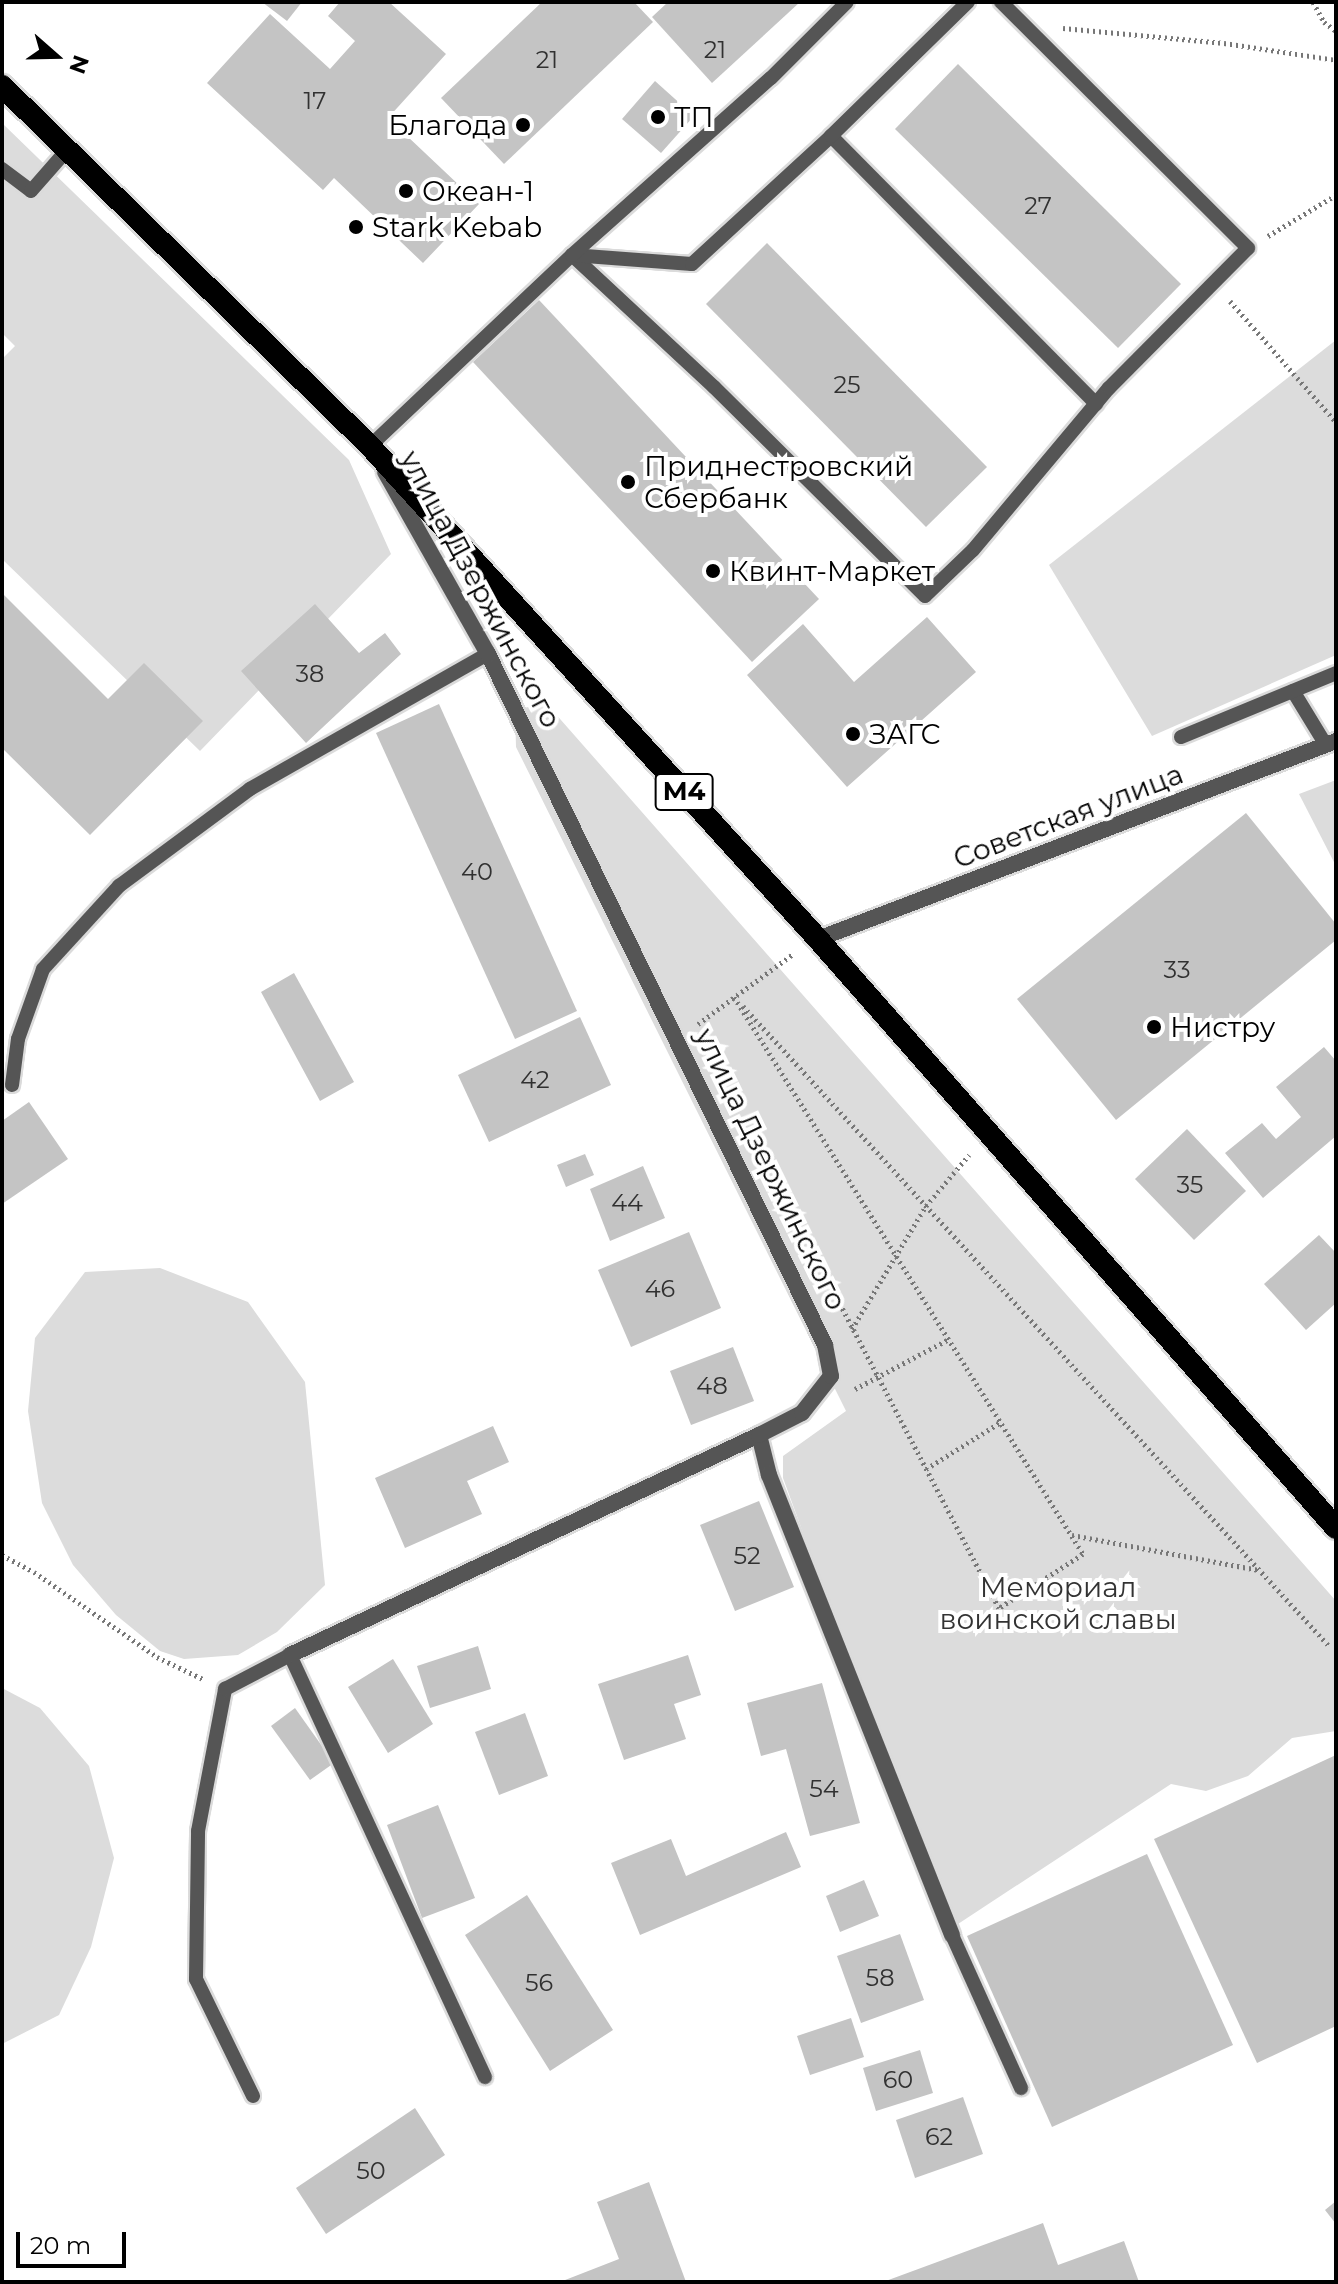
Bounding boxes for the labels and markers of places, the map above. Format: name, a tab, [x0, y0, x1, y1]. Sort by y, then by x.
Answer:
place label: ТП	[674, 100, 714, 134]
place label: Благода	[388, 108, 507, 142]
marker: ТП	[649, 108, 667, 126]
marker: Благода	[514, 116, 532, 134]
place label: Океан-1	[422, 174, 534, 208]
marker: Океан-1	[397, 182, 415, 200]
place label: Stark Kebab	[372, 210, 542, 244]
marker: Stark Kebab	[347, 218, 365, 236]
place label: Приднестровский Сбербанк	[644, 449, 913, 515]
marker: Приднестровский Сбербанк	[619, 473, 637, 491]
place label: Квинт-Маркет	[729, 554, 935, 588]
marker: Квинт-Маркет	[704, 562, 722, 580]
place label: ЗАГС	[869, 717, 940, 751]
marker: ЗАГС	[844, 725, 862, 743]
place label: Нистру	[1170, 1010, 1275, 1044]
marker: Нистру	[1145, 1018, 1163, 1036]

